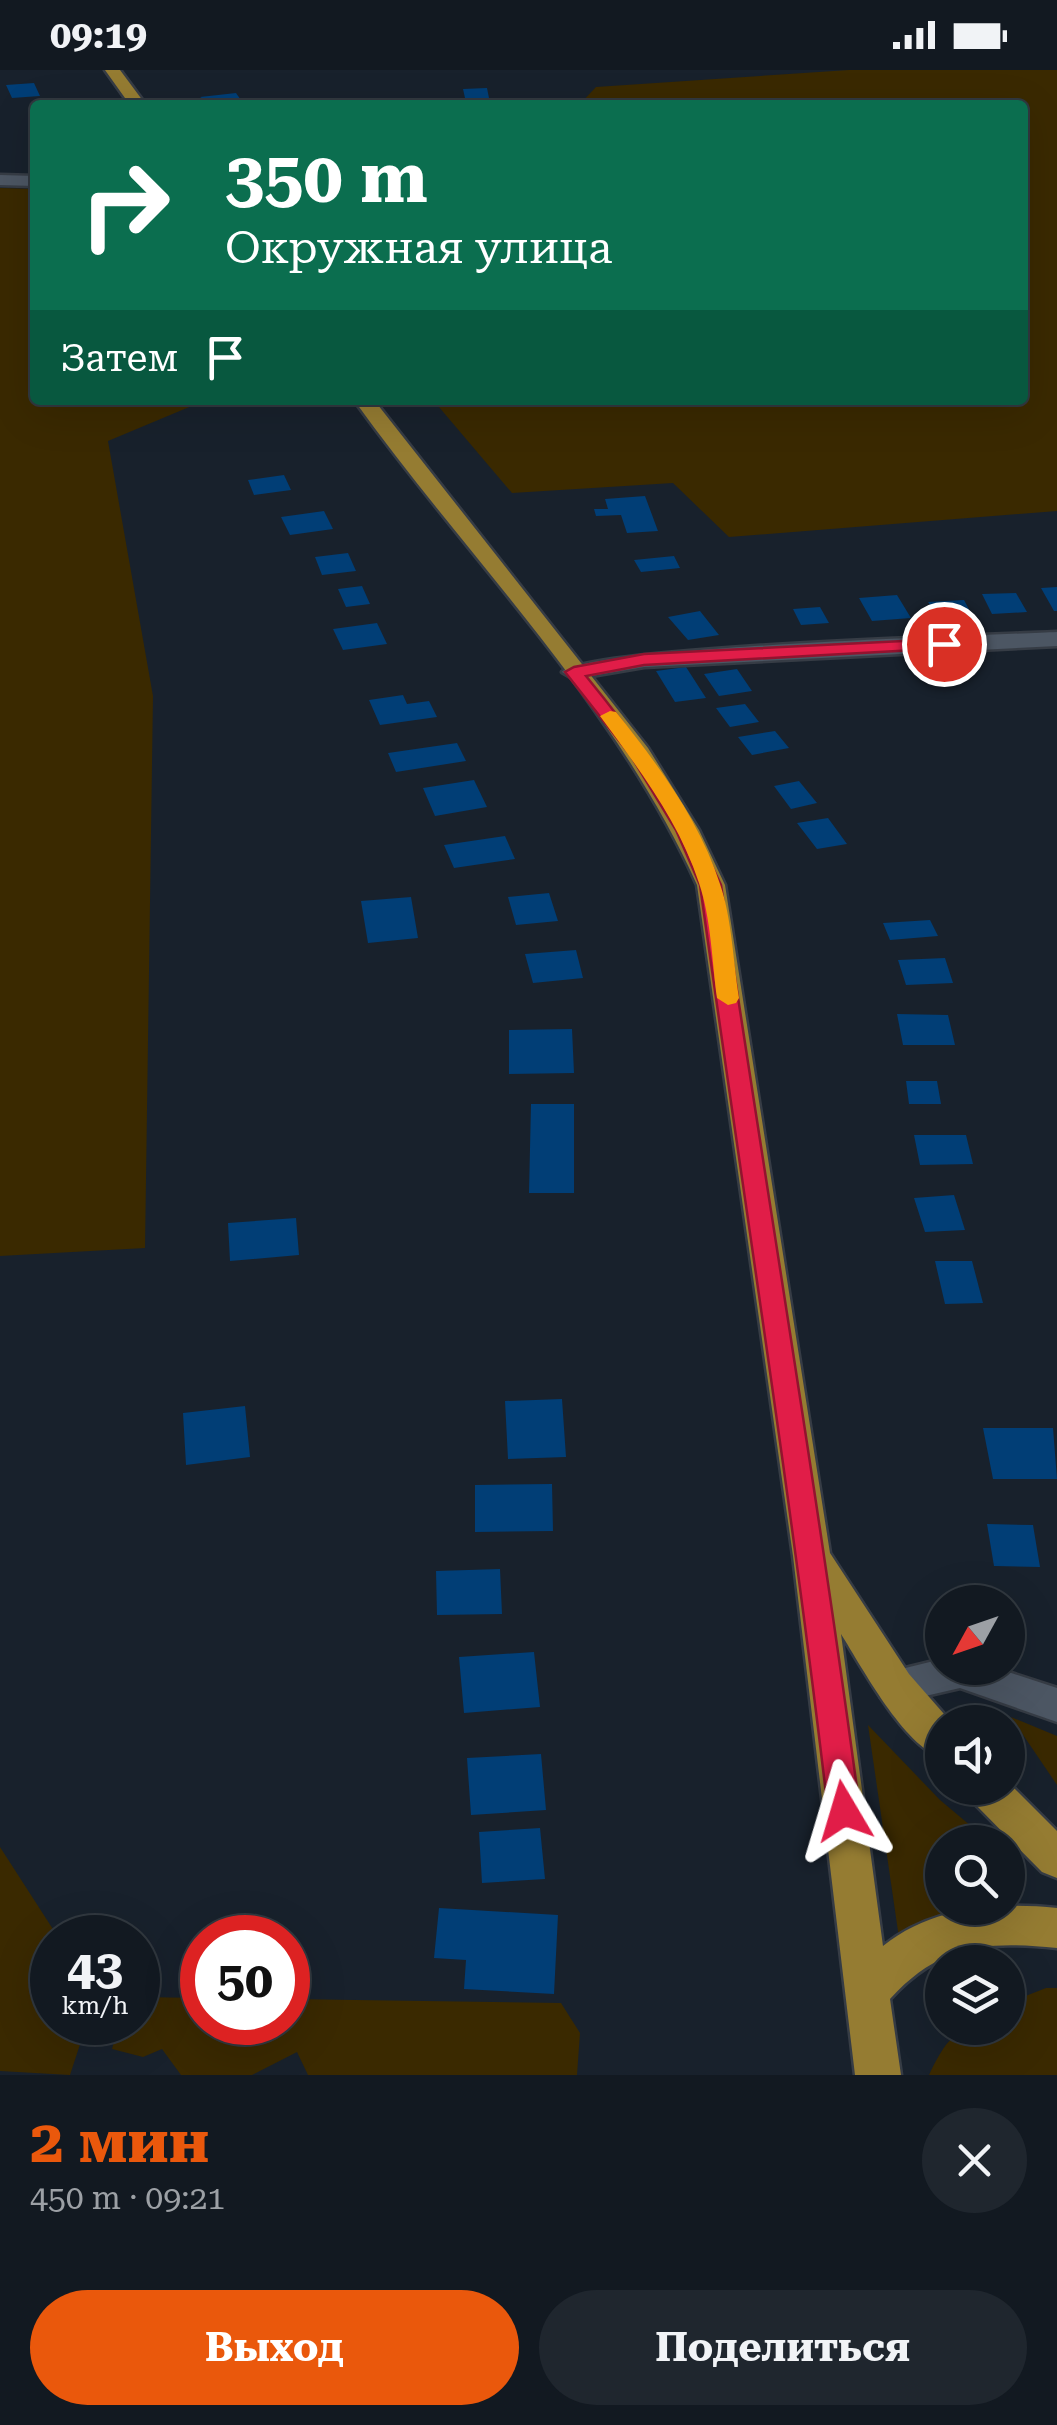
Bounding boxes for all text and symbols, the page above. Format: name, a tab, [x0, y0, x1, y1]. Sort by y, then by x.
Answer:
text: 09:19	[50, 13, 147, 57]
text: 350 m	[225, 137, 428, 219]
icon: right	[60, 140, 190, 270]
text: Окружная улица	[225, 221, 612, 274]
icon: arrive	[198, 330, 253, 385]
text: Затем	[60, 336, 178, 380]
pin	[902, 602, 987, 687]
icon: arrive	[917, 617, 972, 672]
north arrow	[925, 1585, 1025, 1685]
map controls	[925, 1585, 1025, 2045]
button: sound	[925, 1705, 1025, 1805]
position arrow	[792, 1759, 896, 1863]
button: search	[925, 1825, 1025, 1925]
speed limit sign: 50	[180, 1915, 310, 2045]
text: 43	[67, 1939, 123, 1997]
button: layers	[925, 1945, 1025, 2045]
text: km/h	[62, 1991, 128, 2020]
text: 2 мин	[30, 2106, 209, 2177]
button: close	[922, 2108, 1027, 2213]
text: 450 m · 09:21	[30, 2179, 225, 2217]
button: Выход	[30, 2290, 519, 2405]
button: Поделиться	[539, 2290, 1027, 2405]

